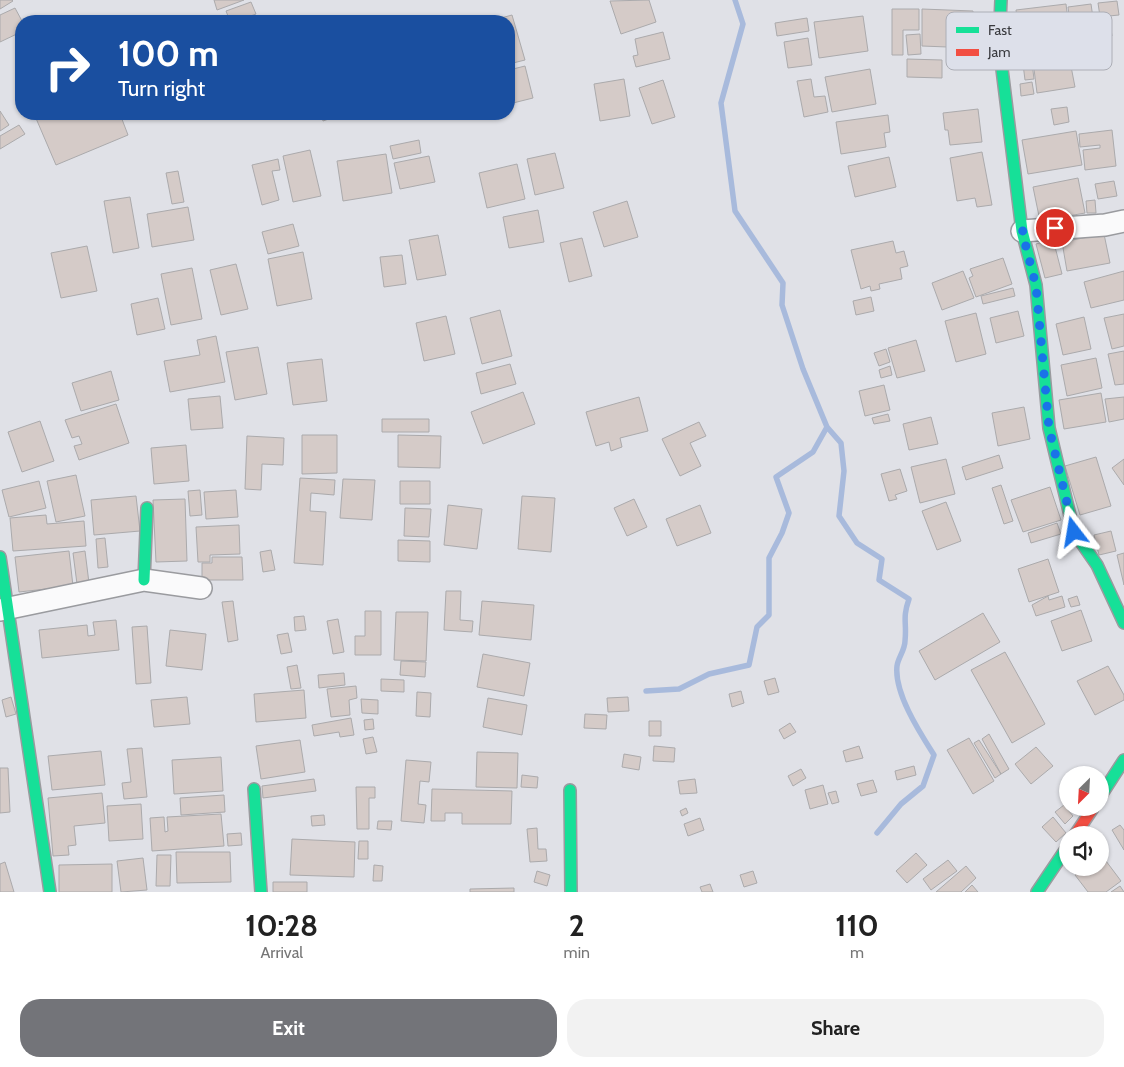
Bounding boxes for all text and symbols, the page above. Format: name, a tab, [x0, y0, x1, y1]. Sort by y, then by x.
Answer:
legend	[946, 12, 1112, 70]
text: Fast	[988, 21, 1012, 39]
text: 100 m	[118, 32, 219, 75]
icon: right	[35, 35, 100, 100]
text: Jam	[987, 43, 1010, 61]
text: Turn right	[118, 75, 205, 102]
pin	[1034, 207, 1076, 249]
icon: arrive	[1041, 214, 1069, 242]
position arrow	[1047, 505, 1099, 557]
north arrow	[1059, 766, 1109, 816]
map controls	[1059, 766, 1109, 876]
button: sound	[1059, 826, 1109, 876]
text: 10:28	[245, 907, 318, 944]
text: 2	[569, 907, 585, 944]
text: 110	[835, 907, 879, 944]
text: Arrival	[261, 943, 303, 962]
text: min	[564, 943, 590, 962]
text: m	[850, 943, 864, 962]
button: Exit	[20, 999, 557, 1057]
button: Share	[567, 999, 1104, 1057]

